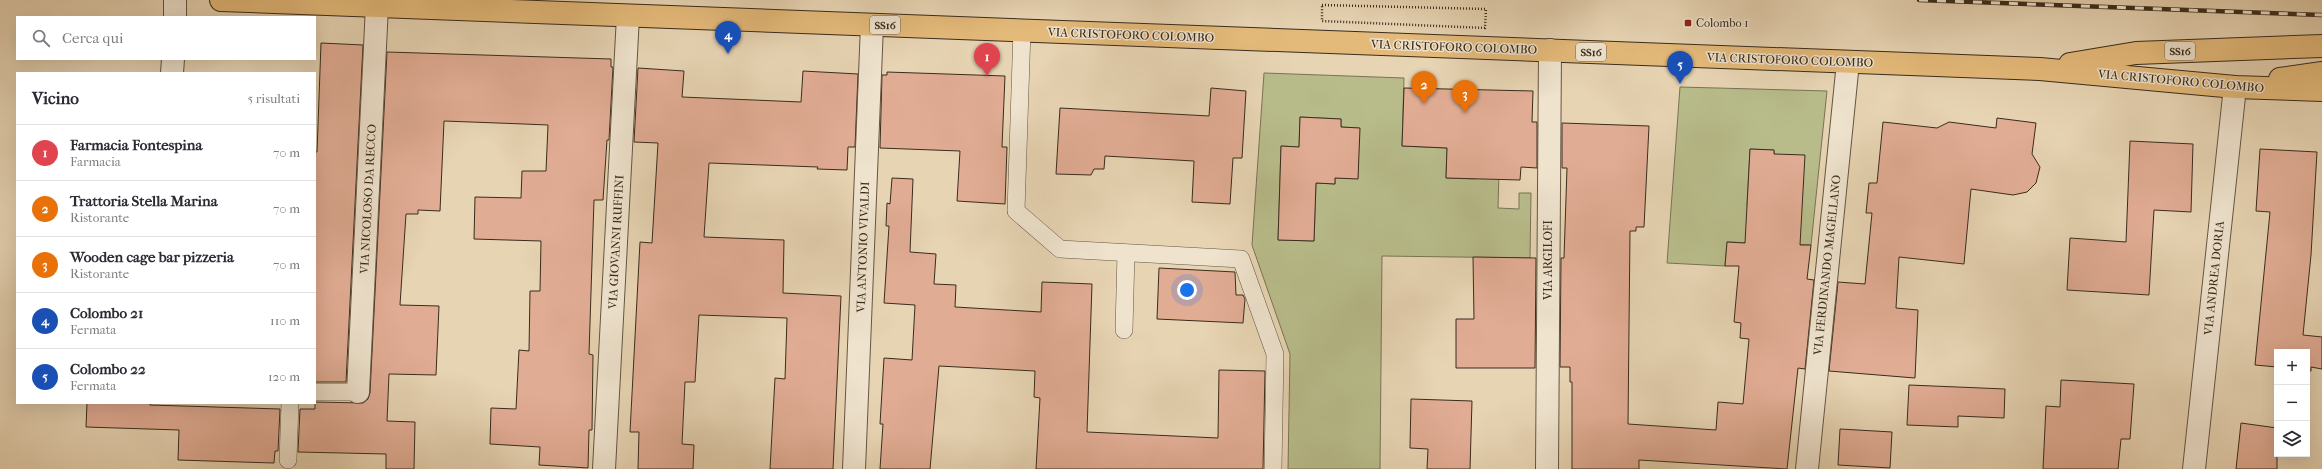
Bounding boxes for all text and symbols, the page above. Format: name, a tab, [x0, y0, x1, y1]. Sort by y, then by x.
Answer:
search box	[16, 16, 316, 60]
road number: SS16	[870, 16, 900, 34]
place label: Colombo 1	[1696, 16, 1748, 30]
marker: Colombo 1	[1683, 18, 1693, 28]
pin: 4	[715, 21, 741, 54]
street label: VIA CRISTOFORO COLOMBO	[1047, 25, 1214, 45]
icon: search	[30, 27, 52, 49]
text: Cerca qui	[62, 29, 123, 47]
street label: VIA CRISTOFORO COLOMBO	[1370, 37, 1537, 57]
road number: SS16	[2165, 42, 2195, 60]
pin: 1	[974, 43, 1000, 76]
road number: SS16	[1576, 43, 1606, 61]
street label: VIA CRISTOFORO COLOMBO	[1706, 50, 1873, 70]
pin: 5	[1667, 51, 1693, 84]
street label: VIA CRISTOFORO COLOMBO	[2096, 67, 2265, 95]
pin: 2	[1411, 71, 1437, 104]
pin: 3	[1452, 80, 1478, 113]
text: Vicino	[32, 88, 79, 108]
text: 5 risultati	[247, 91, 300, 106]
street label: VIA NICOLOSO DA RECCO	[357, 124, 379, 275]
text: Farmacia Fontespina	[70, 136, 202, 154]
text: 1	[43, 145, 47, 160]
text: 70 m	[273, 145, 300, 160]
text: Farmacia	[70, 154, 121, 169]
street label: VIA GIOVANNI RUFFINI	[605, 174, 627, 310]
street label: VIA FERDINANDO MAGELLANO	[1810, 174, 1843, 357]
street label: VIA ANTONIO VIVALDI	[854, 181, 872, 314]
text: Trattoria Stella Marina	[70, 192, 218, 210]
text: 2	[42, 201, 48, 216]
text: 70 m	[273, 201, 300, 216]
text: Ristorante	[70, 210, 129, 225]
street label: VIA ARGILOFI	[1541, 220, 1555, 301]
street label: VIA ANDREA DORIA	[2201, 220, 2227, 337]
text: Wooden cage bar pizzeria	[70, 248, 234, 266]
text: 3	[42, 257, 48, 272]
text: 70 m	[273, 257, 300, 272]
text: Ristorante	[70, 266, 129, 281]
your location	[1177, 280, 1197, 300]
text: Colombo 21	[70, 304, 143, 322]
text: 4	[41, 313, 49, 328]
text: 110 m	[270, 313, 300, 328]
text: Fermata	[70, 322, 116, 337]
map controls	[2274, 349, 2310, 457]
button: +	[2274, 349, 2310, 385]
text: Colombo 22	[70, 360, 146, 378]
text: 5	[42, 369, 48, 384]
text: 120 m	[268, 369, 300, 384]
text: Fermata	[70, 378, 116, 393]
button: −	[2274, 385, 2310, 421]
button: layers	[2274, 421, 2310, 457]

